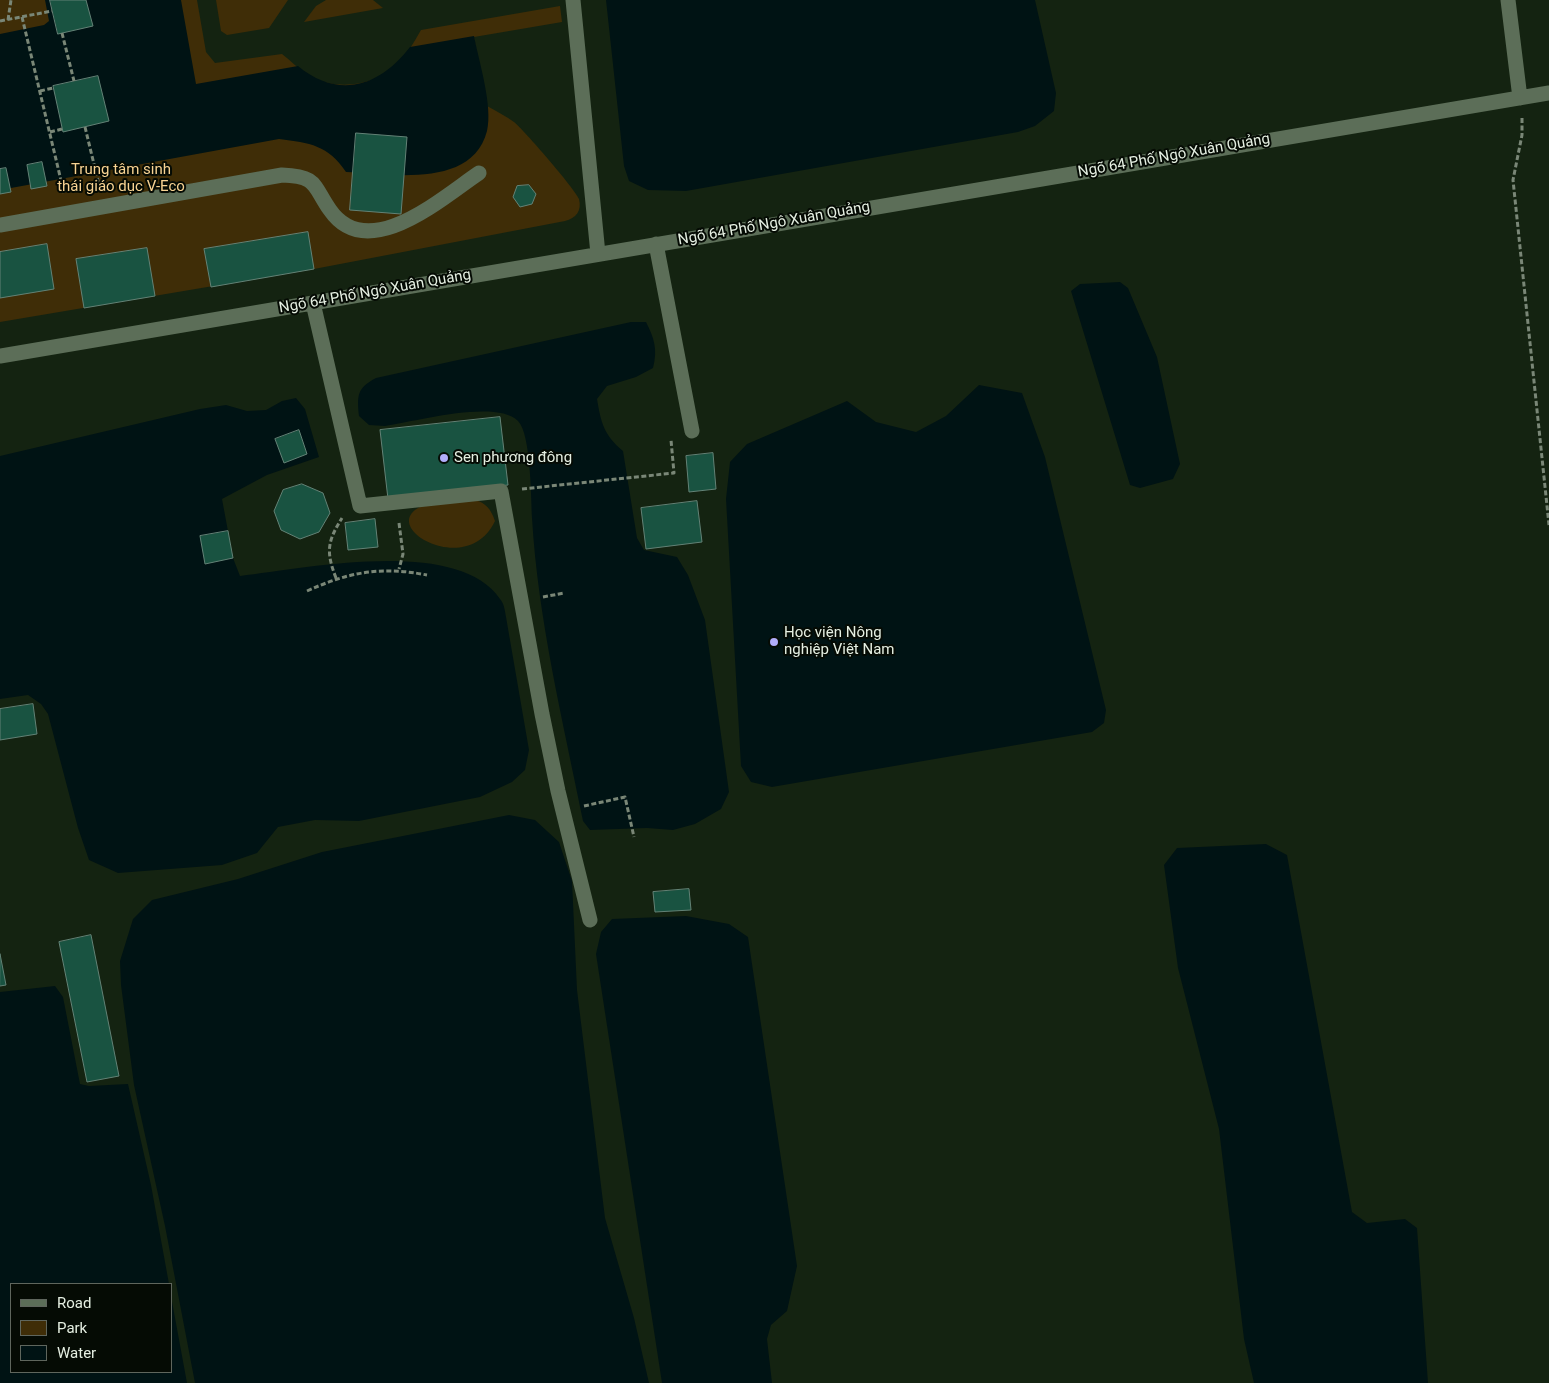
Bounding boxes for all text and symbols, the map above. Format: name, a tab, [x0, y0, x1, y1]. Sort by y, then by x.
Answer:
street label: Ngõ 64 Phố Ngô Xuân Quảng	[1077, 130, 1271, 182]
park label: Trung tâm sinh thái giáo dục V-Eco	[57, 161, 185, 196]
street label: Ngõ 64 Phố Ngô Xuân Quảng	[677, 198, 871, 250]
street label: Ngõ 64 Phố Ngô Xuân Quảng	[278, 266, 472, 318]
place label: Sen phương đông	[454, 449, 572, 467]
marker: Sen phương đông	[438, 452, 450, 464]
place label: Học viện Nông nghiệp Việt Nam	[784, 624, 895, 659]
marker: Học viện Nông nghiệp Việt Nam	[768, 636, 780, 648]
legend	[10, 1283, 172, 1373]
text: Road	[57, 1294, 91, 1312]
text: Park	[57, 1319, 87, 1337]
text: Water	[57, 1344, 96, 1362]

